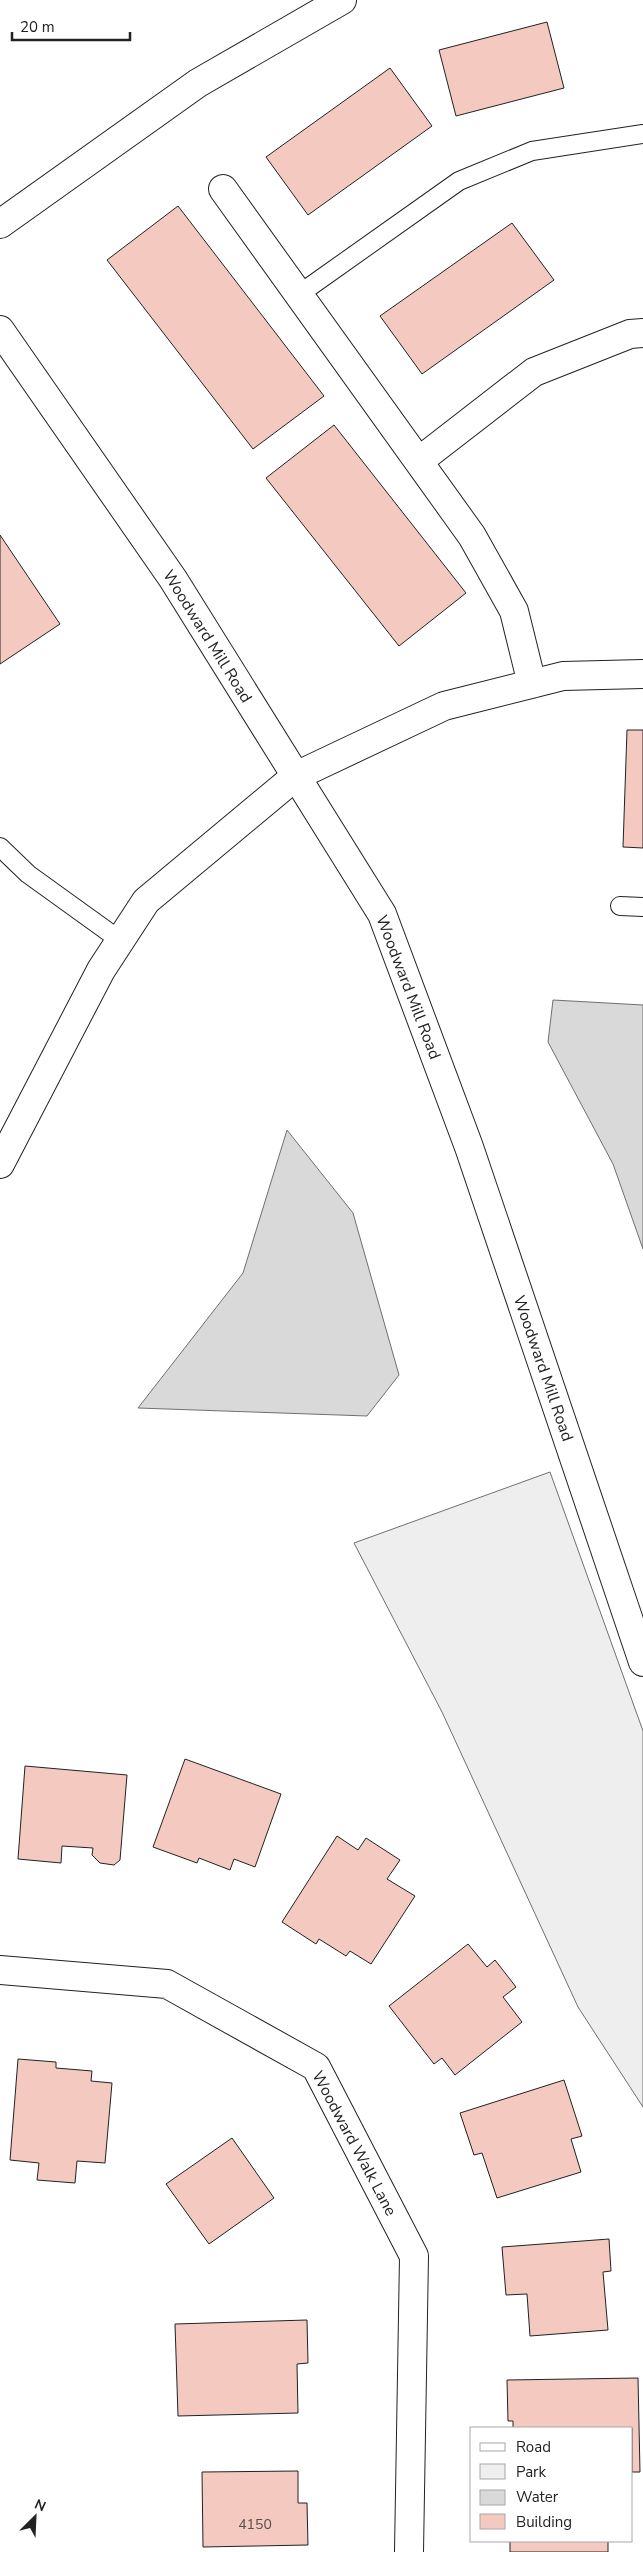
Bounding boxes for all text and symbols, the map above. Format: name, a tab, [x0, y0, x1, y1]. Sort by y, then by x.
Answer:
scale bar	[12, 10, 130, 42]
text: 20 m	[20, 17, 55, 37]
street label: Woodward Mill Road	[157, 566, 257, 707]
street label: Woodward Mill Road	[370, 912, 446, 1063]
street label: Woodward Mill Road	[508, 1292, 578, 1444]
street label: Woodward Walk Lane	[307, 2067, 402, 2220]
legend	[470, 2427, 633, 2542]
text: Road	[516, 2437, 551, 2457]
text: Park	[516, 2462, 546, 2482]
text: Water	[516, 2487, 559, 2507]
north arrow	[10, 2492, 60, 2542]
text: N	[31, 2495, 49, 2516]
text: Building	[516, 2512, 572, 2532]
house number: 4150	[238, 2515, 272, 2534]

